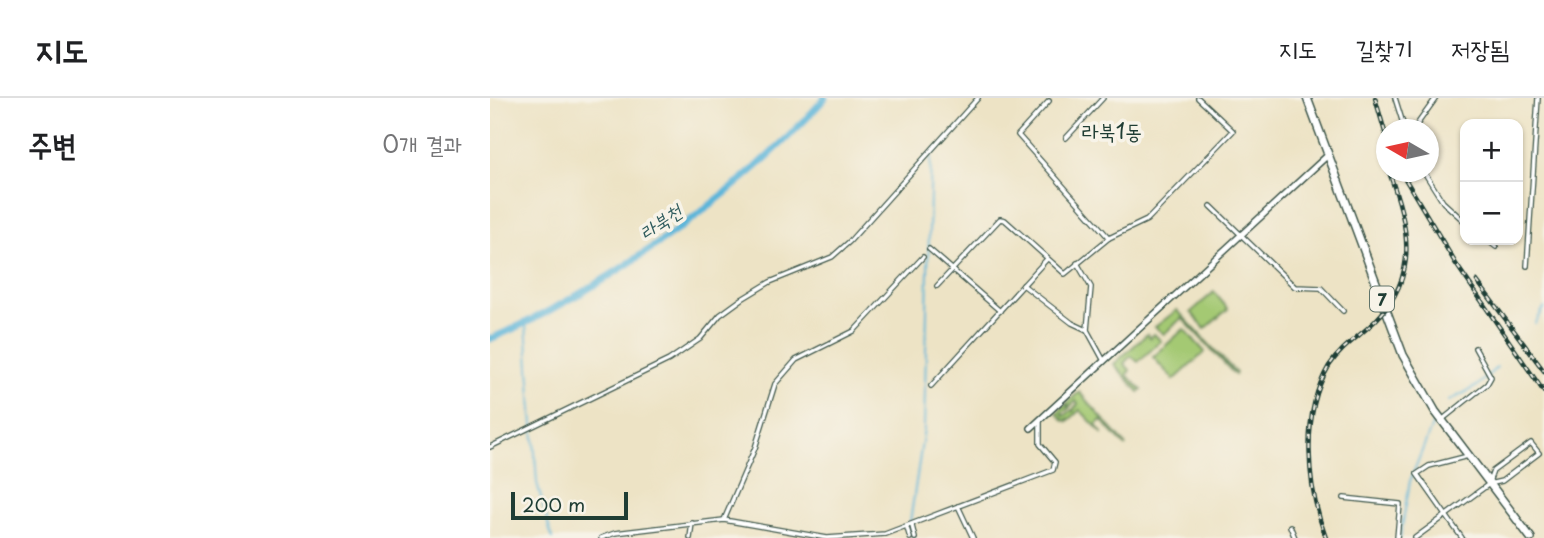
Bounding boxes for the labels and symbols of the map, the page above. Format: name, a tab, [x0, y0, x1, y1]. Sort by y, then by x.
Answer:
district label: 라북1동	[1082, 114, 1142, 146]
north arrow	[1376, 119, 1439, 182]
water label: 라북천	[633, 196, 688, 245]
road number: 7	[1370, 286, 1394, 312]
scale bar	[511, 489, 628, 521]

